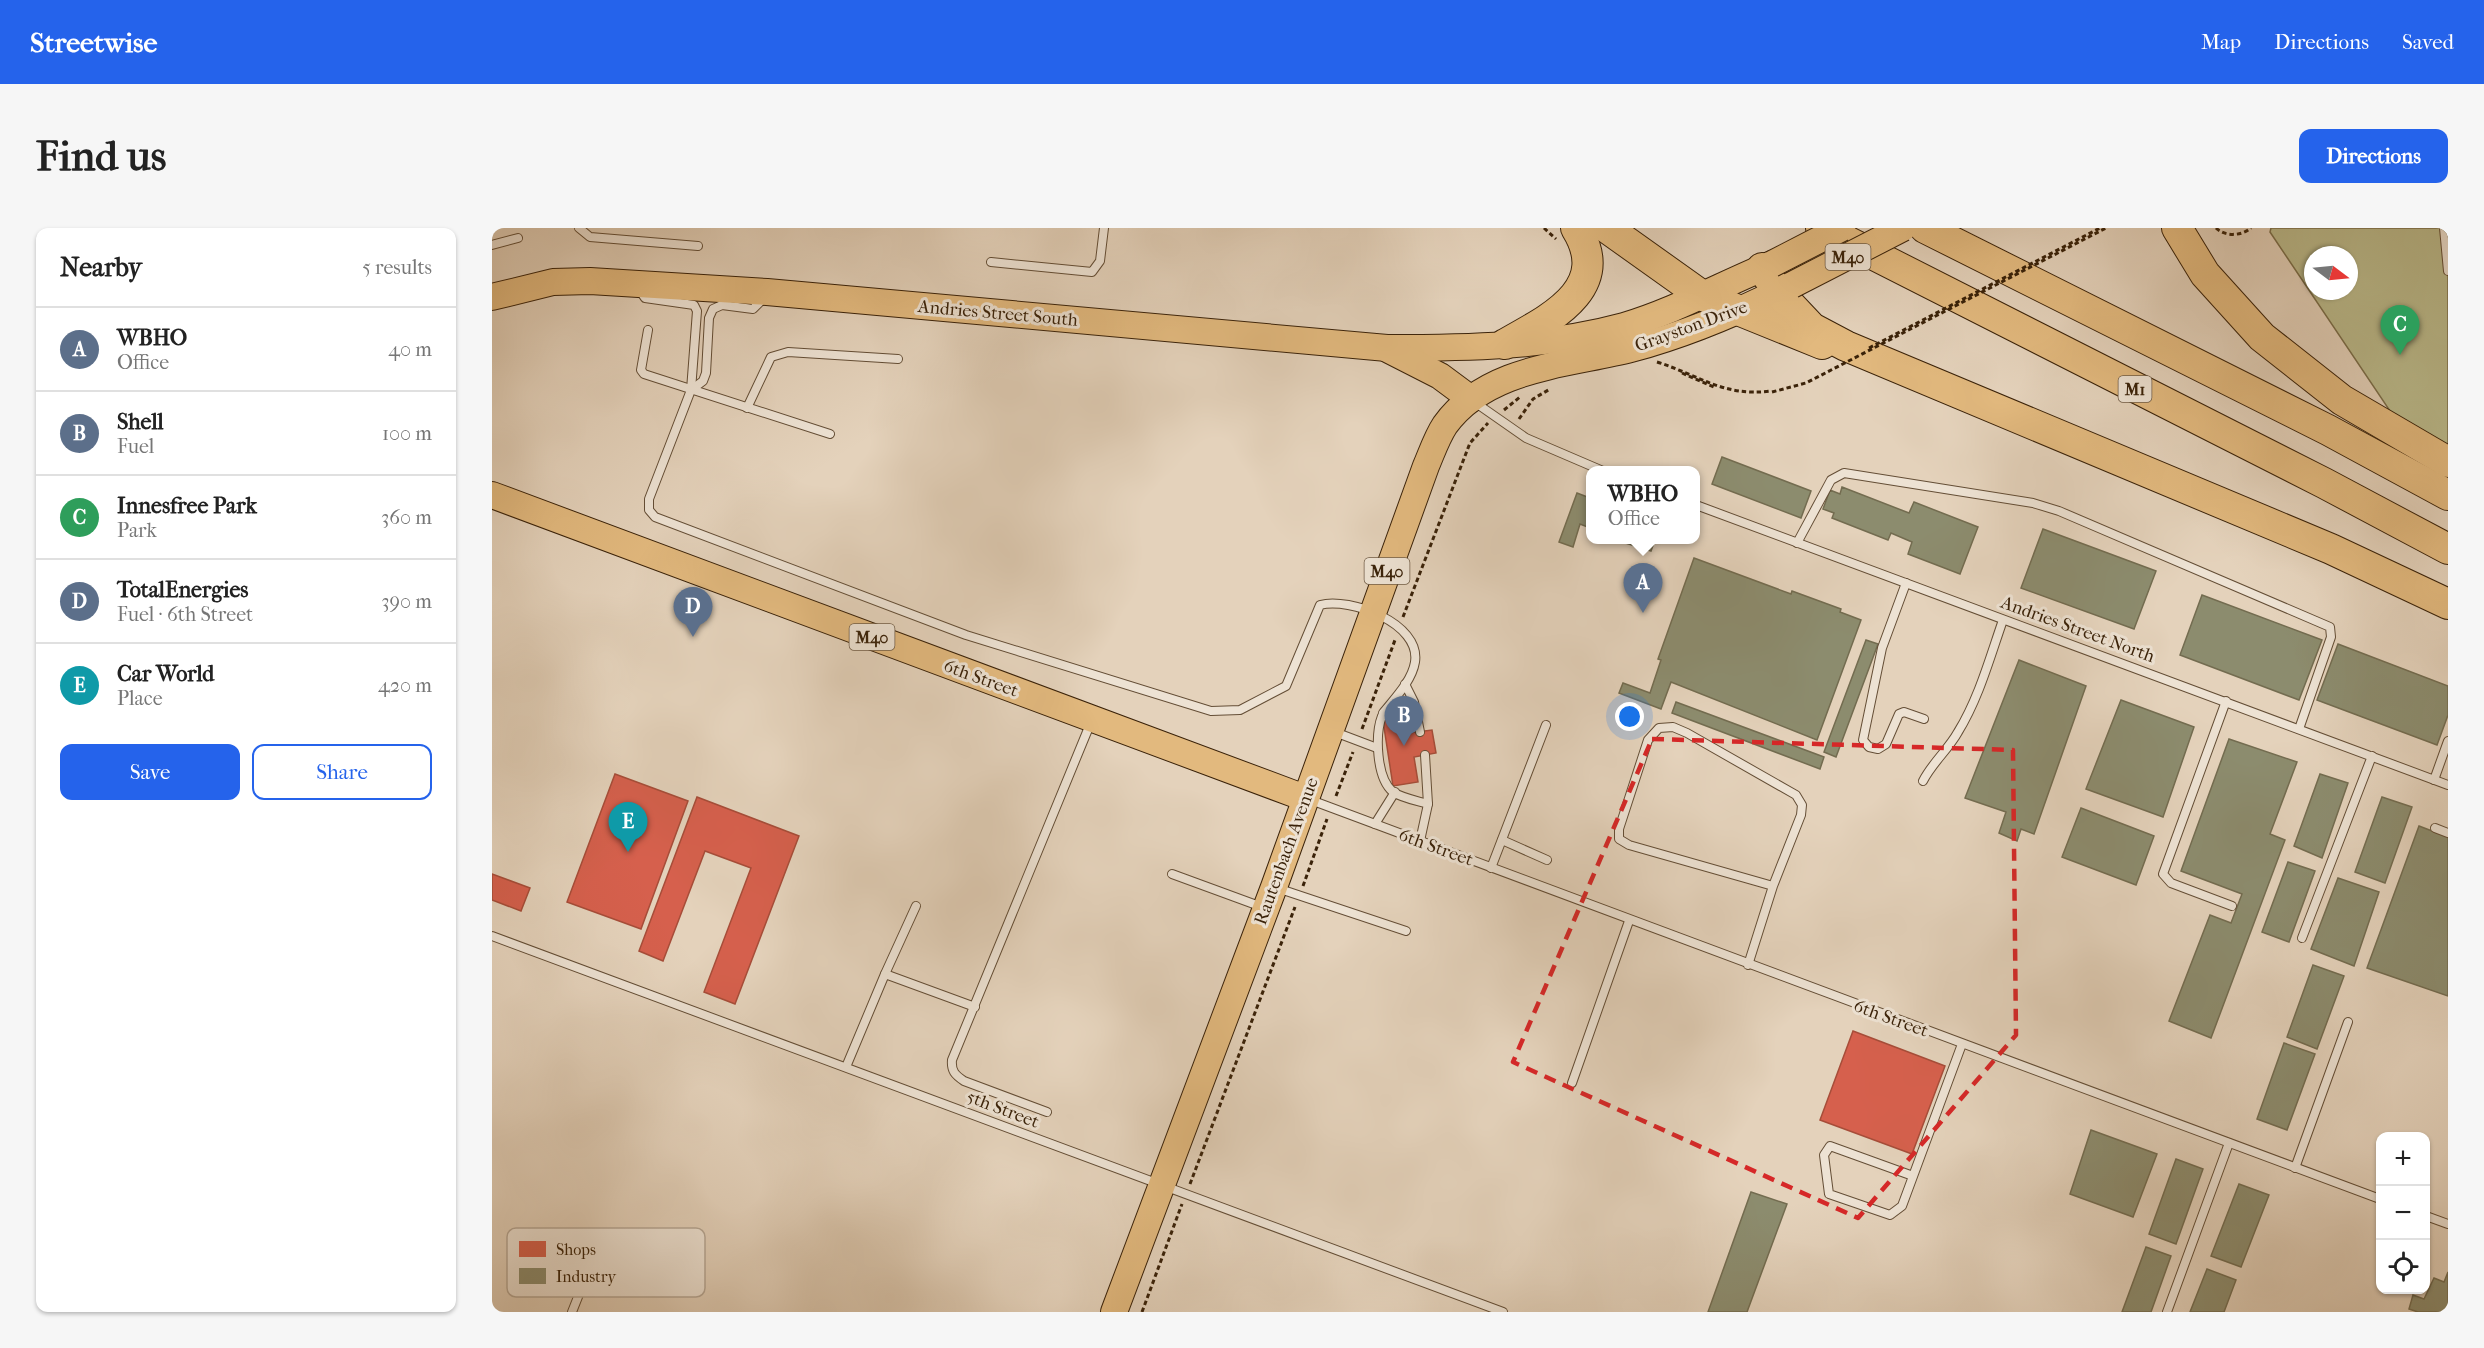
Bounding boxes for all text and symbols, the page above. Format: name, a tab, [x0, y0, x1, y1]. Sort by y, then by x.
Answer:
text: Streetwise	[30, 26, 157, 59]
text: Map	[2201, 30, 2241, 54]
text: Directions	[2274, 30, 2369, 54]
text: Saved	[2402, 30, 2454, 54]
button: Directions	[2299, 129, 2448, 183]
text: Find us	[36, 132, 166, 181]
road number: M40	[1826, 244, 1870, 270]
north arrow	[2304, 246, 2358, 300]
text: Nearby	[60, 252, 142, 283]
text: 5 results	[362, 256, 432, 279]
street label: Andries Street South	[916, 296, 1079, 331]
street label: Grayston Drive	[1632, 296, 1750, 357]
pin: C	[2380, 306, 2420, 355]
text: WBHO	[117, 325, 187, 351]
text: A	[73, 338, 86, 361]
text: 40 m	[388, 338, 432, 361]
text: Office	[117, 351, 169, 374]
road number: M1	[2118, 376, 2152, 402]
text: Shell	[117, 409, 164, 435]
text: B	[73, 422, 86, 445]
text: 100 m	[382, 422, 432, 445]
text: Fuel	[117, 435, 154, 458]
popup	[1586, 466, 1700, 544]
text: WBHO	[1608, 481, 1678, 507]
text: Innesfree Park	[117, 493, 257, 519]
text: C	[73, 506, 86, 529]
text: 360 m	[381, 506, 432, 529]
text: Office	[1608, 507, 1660, 530]
text: Park	[117, 519, 157, 542]
road number: M40	[1364, 558, 1410, 584]
pin: A	[1624, 564, 1662, 613]
text: TotalEnergies	[117, 577, 248, 603]
pin: D	[674, 588, 712, 637]
text: D	[72, 590, 87, 613]
text: 390 m	[381, 590, 432, 613]
street label: Andries Street North	[1997, 592, 2158, 667]
text: Fuel · 6th Street	[117, 603, 253, 626]
road number: M40	[850, 624, 895, 650]
street label: 6th Street	[941, 655, 1021, 702]
text: Car World	[117, 661, 214, 687]
text: E	[73, 674, 86, 697]
text: 420 m	[378, 674, 432, 697]
text: Place	[117, 687, 163, 710]
pin: B	[1384, 696, 1424, 746]
your location	[1615, 702, 1644, 731]
button: Save	[60, 744, 240, 800]
button: Share	[252, 744, 432, 800]
street label: Rautenbach Avenue	[1250, 775, 1323, 928]
pin: E	[608, 802, 648, 852]
street label: 6th Street	[1396, 824, 1476, 871]
street label: 6th Street	[1851, 995, 1931, 1042]
street label: 5th Street	[964, 1086, 1042, 1133]
map controls	[2376, 1132, 2430, 1294]
button: +	[2376, 1132, 2430, 1186]
button: −	[2376, 1186, 2430, 1240]
legend	[507, 1228, 705, 1297]
text: Shops	[556, 1240, 596, 1259]
button: locate	[2376, 1240, 2430, 1294]
text: Industry	[556, 1267, 617, 1286]

